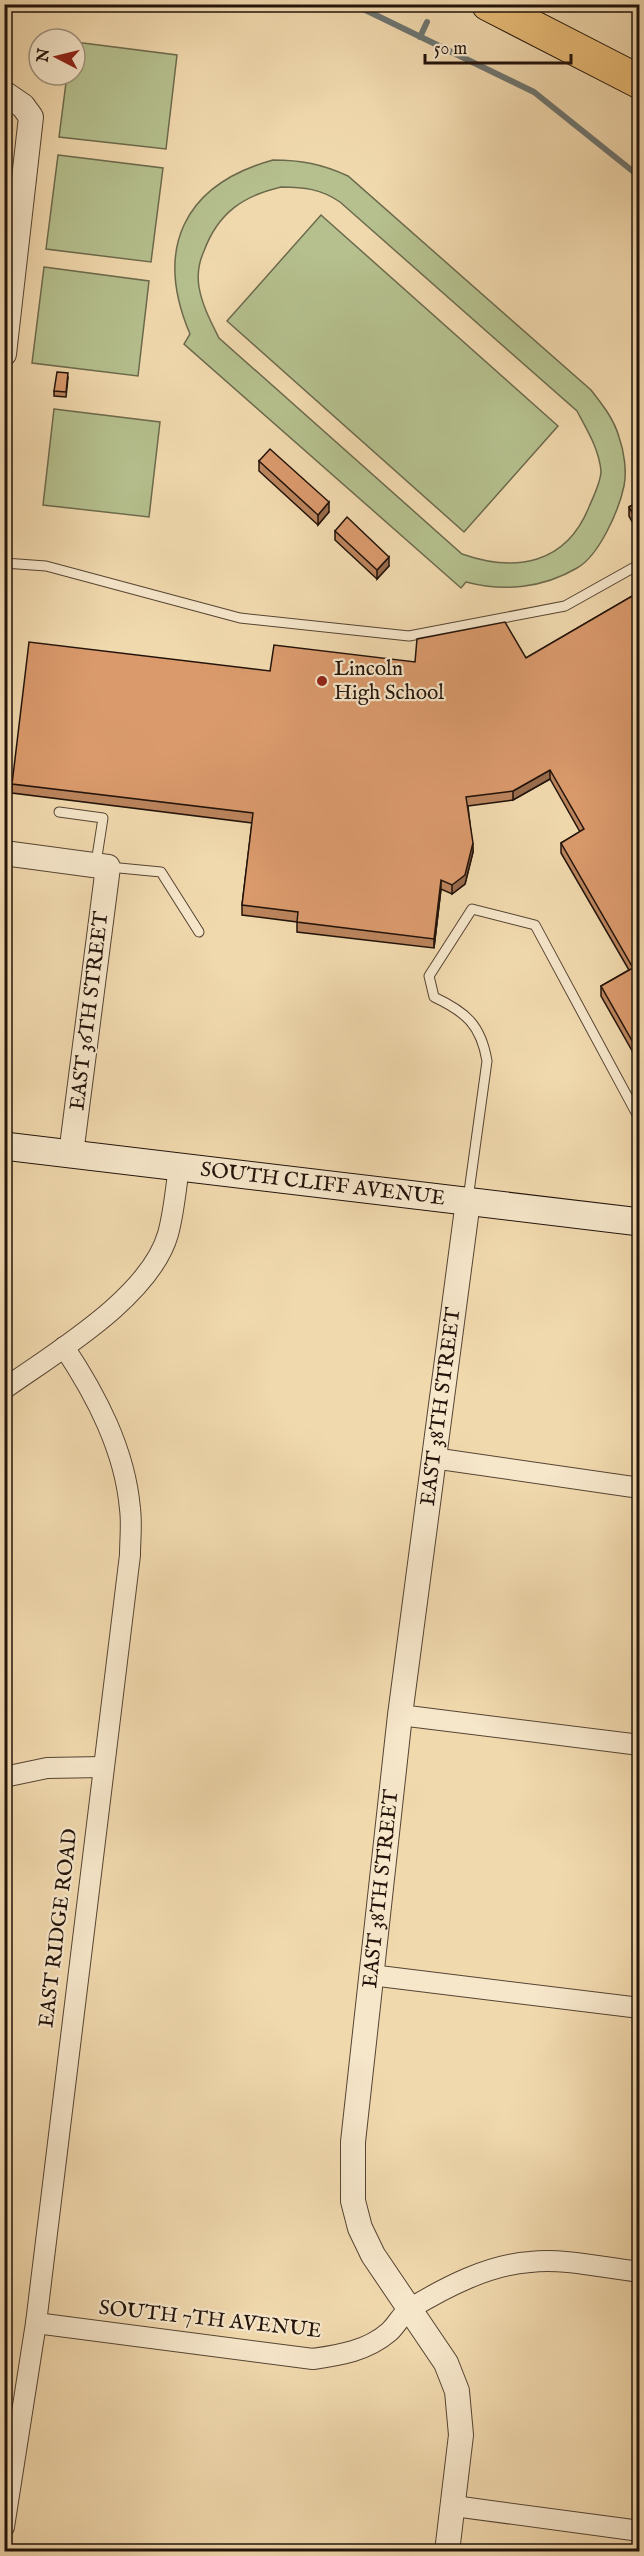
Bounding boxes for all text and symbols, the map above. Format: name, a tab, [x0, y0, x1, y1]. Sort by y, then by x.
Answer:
north arrow	[27, 27, 87, 87]
scale bar	[425, 27, 570, 65]
text: 50 m	[434, 38, 467, 61]
text: N	[33, 47, 55, 64]
place label: Lincoln High School	[334, 656, 444, 707]
marker: Lincoln High School	[315, 674, 329, 688]
street label: EAST 36TH STREET	[64, 909, 116, 1112]
street label: SOUTH CLIFF AVENUE	[199, 1156, 447, 1212]
street label: EAST 38TH STREET	[414, 1305, 467, 1507]
street label: EAST 38TH STREET	[357, 1787, 405, 1990]
street label: EAST RIDGE ROAD	[33, 1827, 85, 2029]
street label: SOUTH 7TH AVENUE	[97, 2295, 323, 2345]

